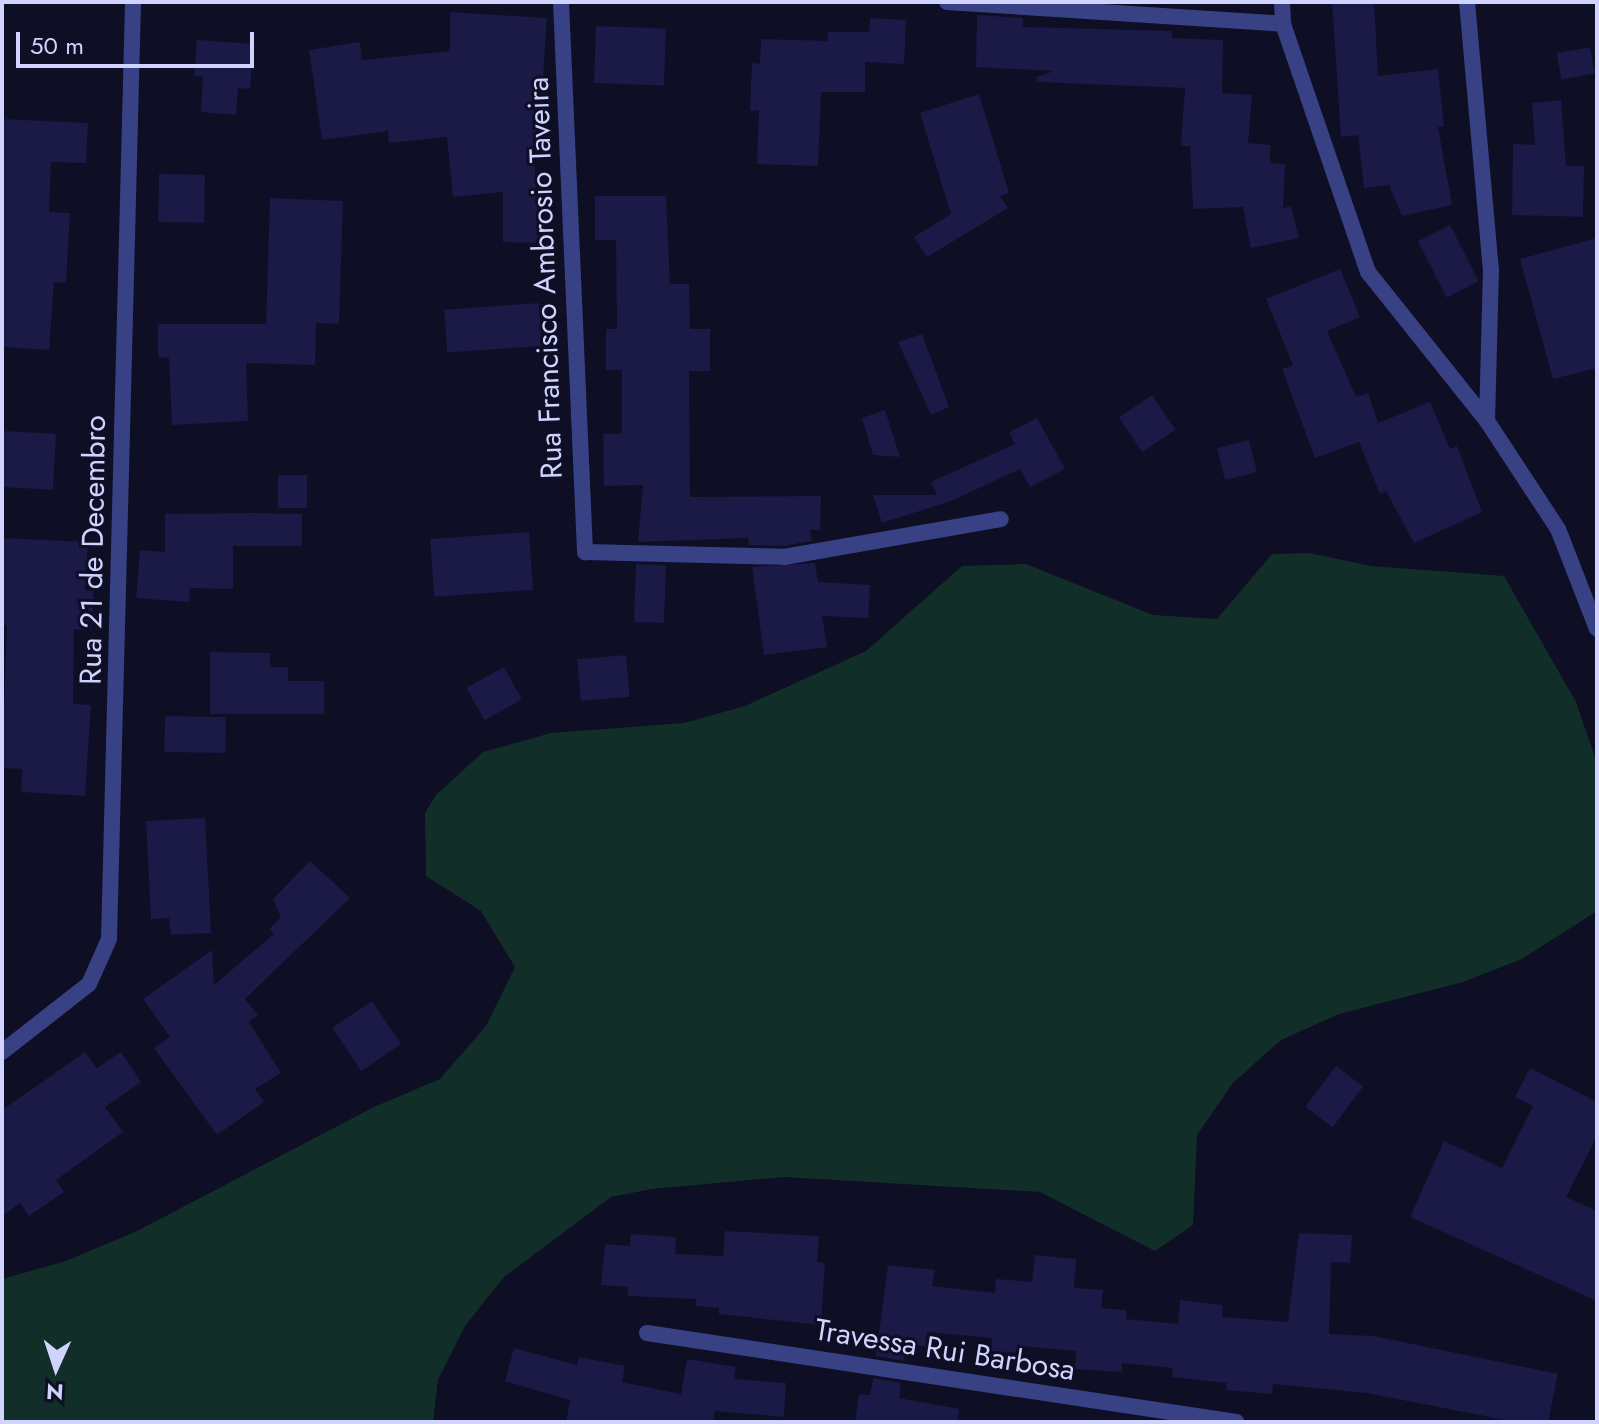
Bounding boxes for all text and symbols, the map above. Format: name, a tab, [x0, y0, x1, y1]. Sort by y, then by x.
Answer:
scale bar	[20, 16, 258, 66]
text: 50 m	[30, 28, 84, 63]
street label: Rua Francisco Ambrosio Taveira	[520, 76, 570, 480]
street label: Rua 21 de Decembro	[73, 415, 113, 685]
street label: Travessa Rui Barbosa	[812, 1312, 1078, 1388]
north arrow	[16, 1328, 96, 1408]
text: N	[45, 1376, 64, 1408]

